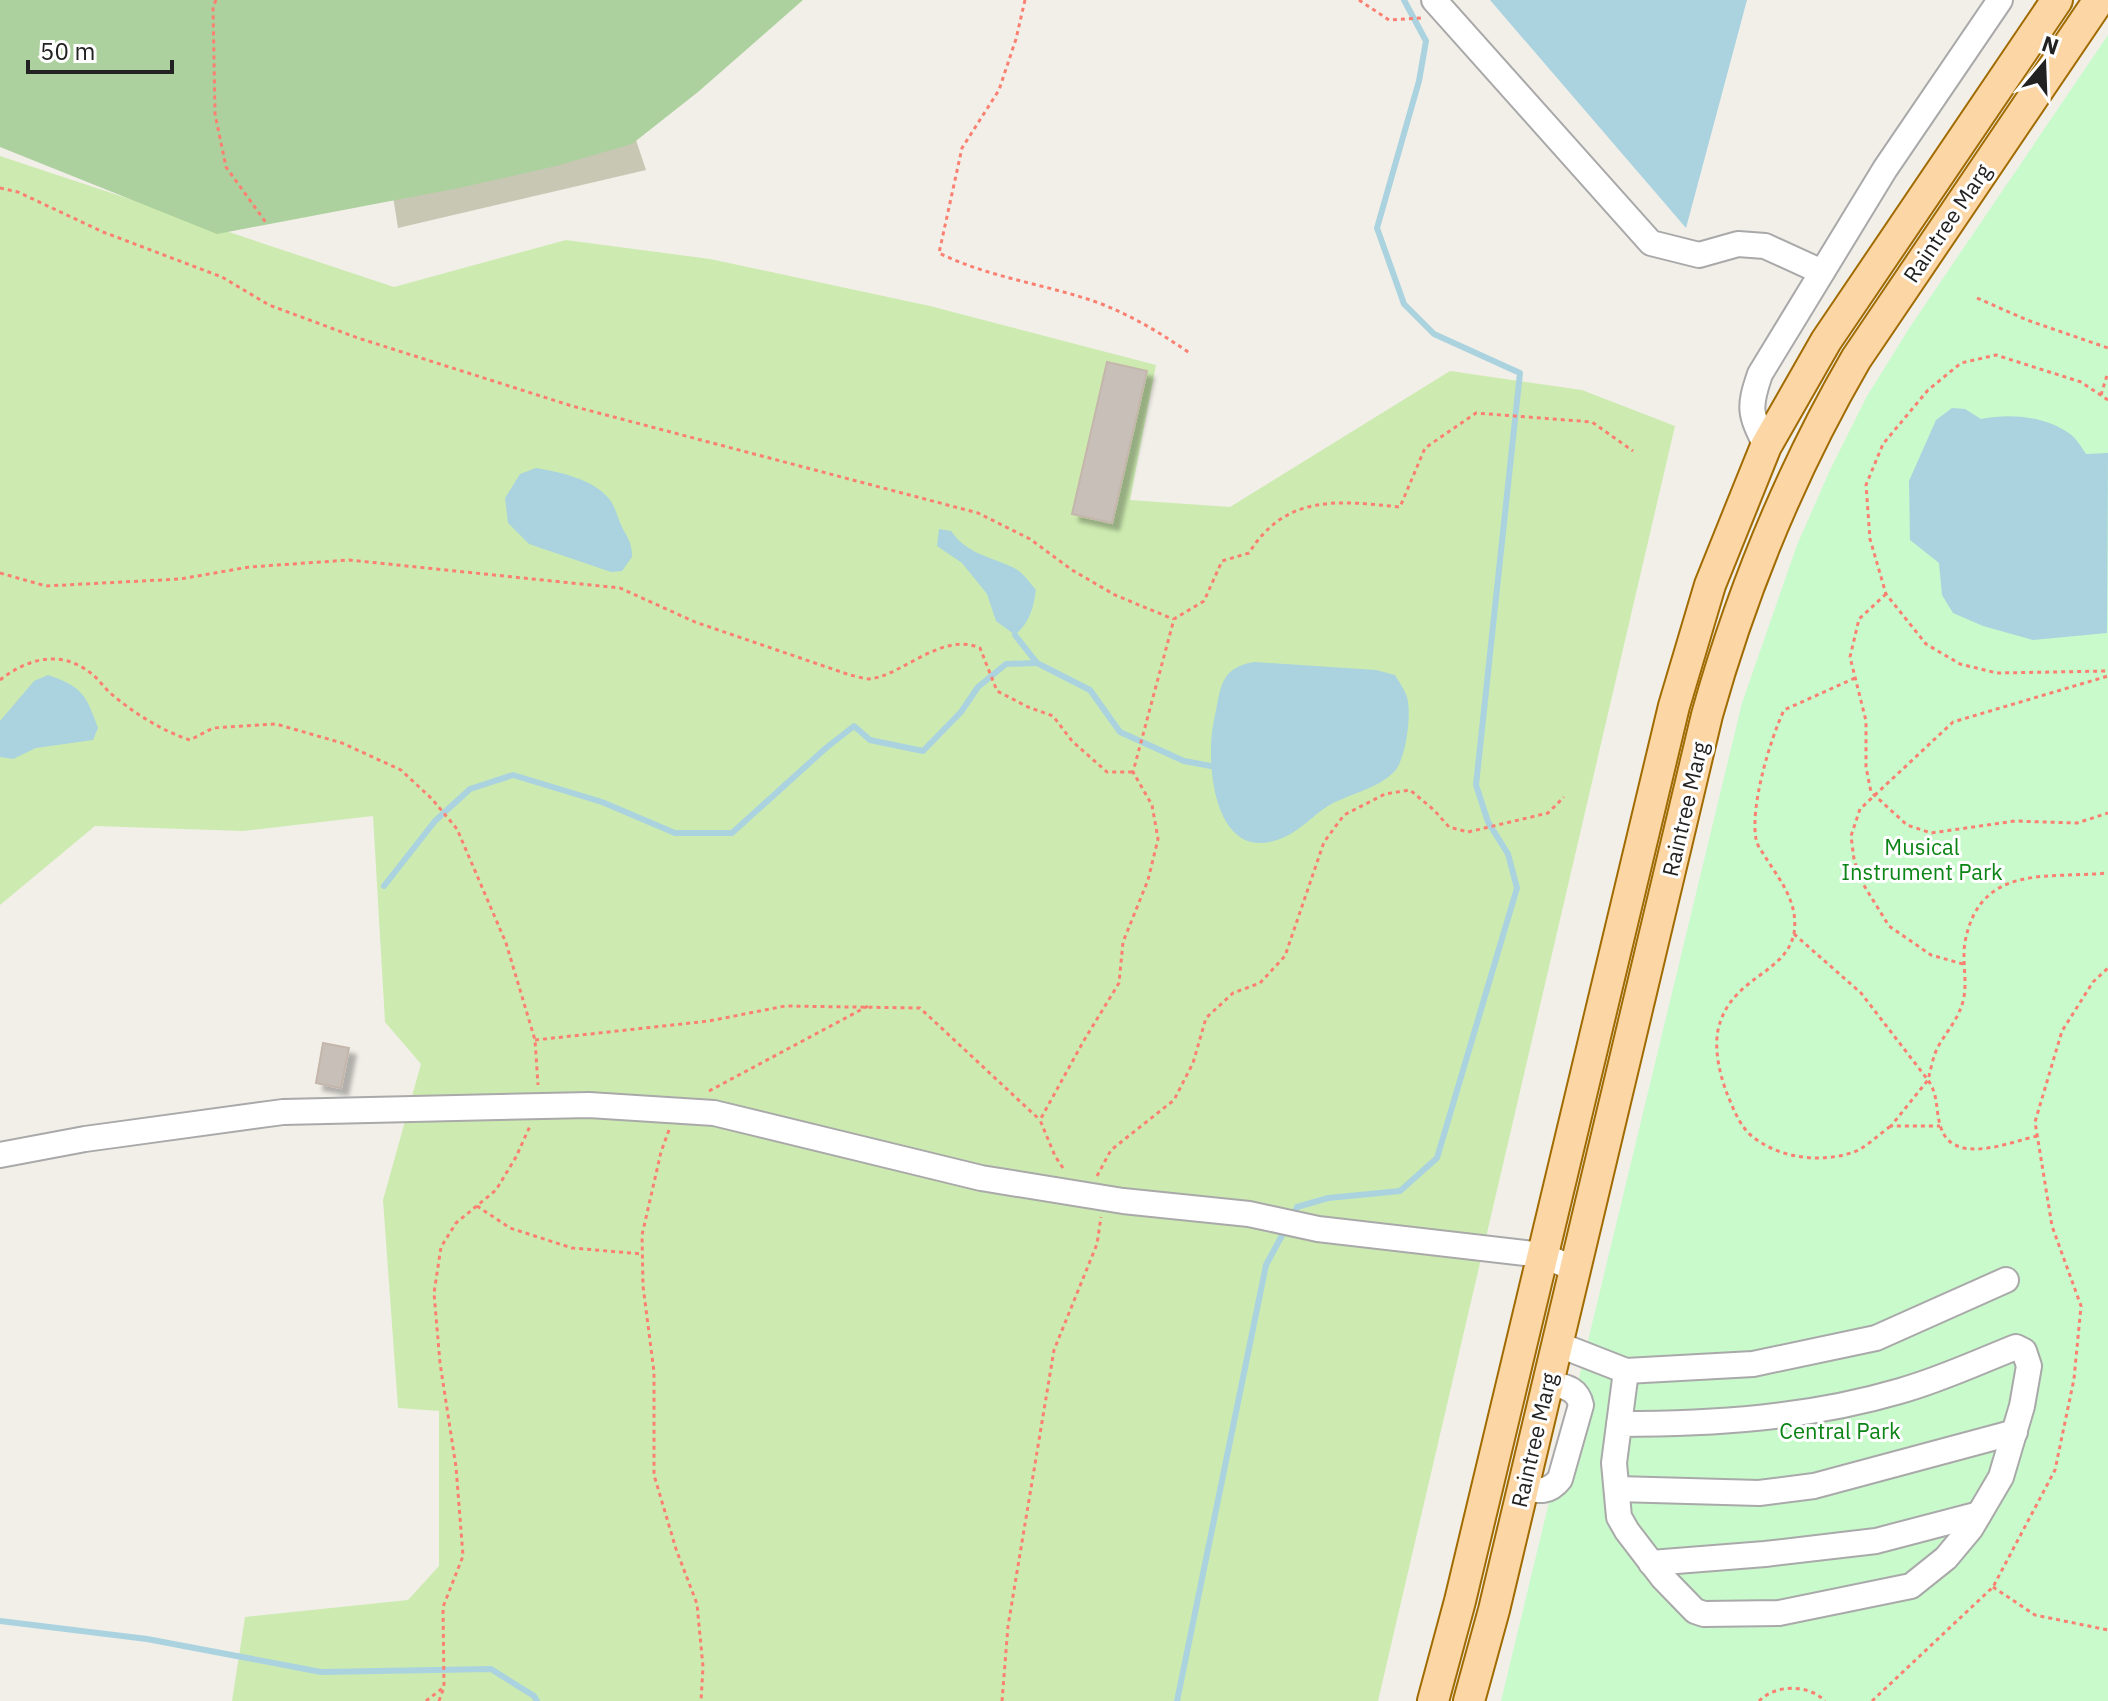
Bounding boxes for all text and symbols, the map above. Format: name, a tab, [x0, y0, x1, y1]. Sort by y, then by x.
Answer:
scale bar	[28, 24, 172, 74]
north arrow	[2004, 24, 2084, 104]
text: N	[2038, 28, 2063, 61]
text: 50 m	[40, 35, 95, 67]
street label: Raintree Marg	[1896, 157, 1997, 288]
street label: Raintree Marg	[1655, 738, 1714, 879]
park label: Musical Instrument Park	[1841, 832, 2003, 886]
street label: Raintree Marg	[1504, 1369, 1563, 1510]
park label: Central Park	[1779, 1416, 1901, 1445]

